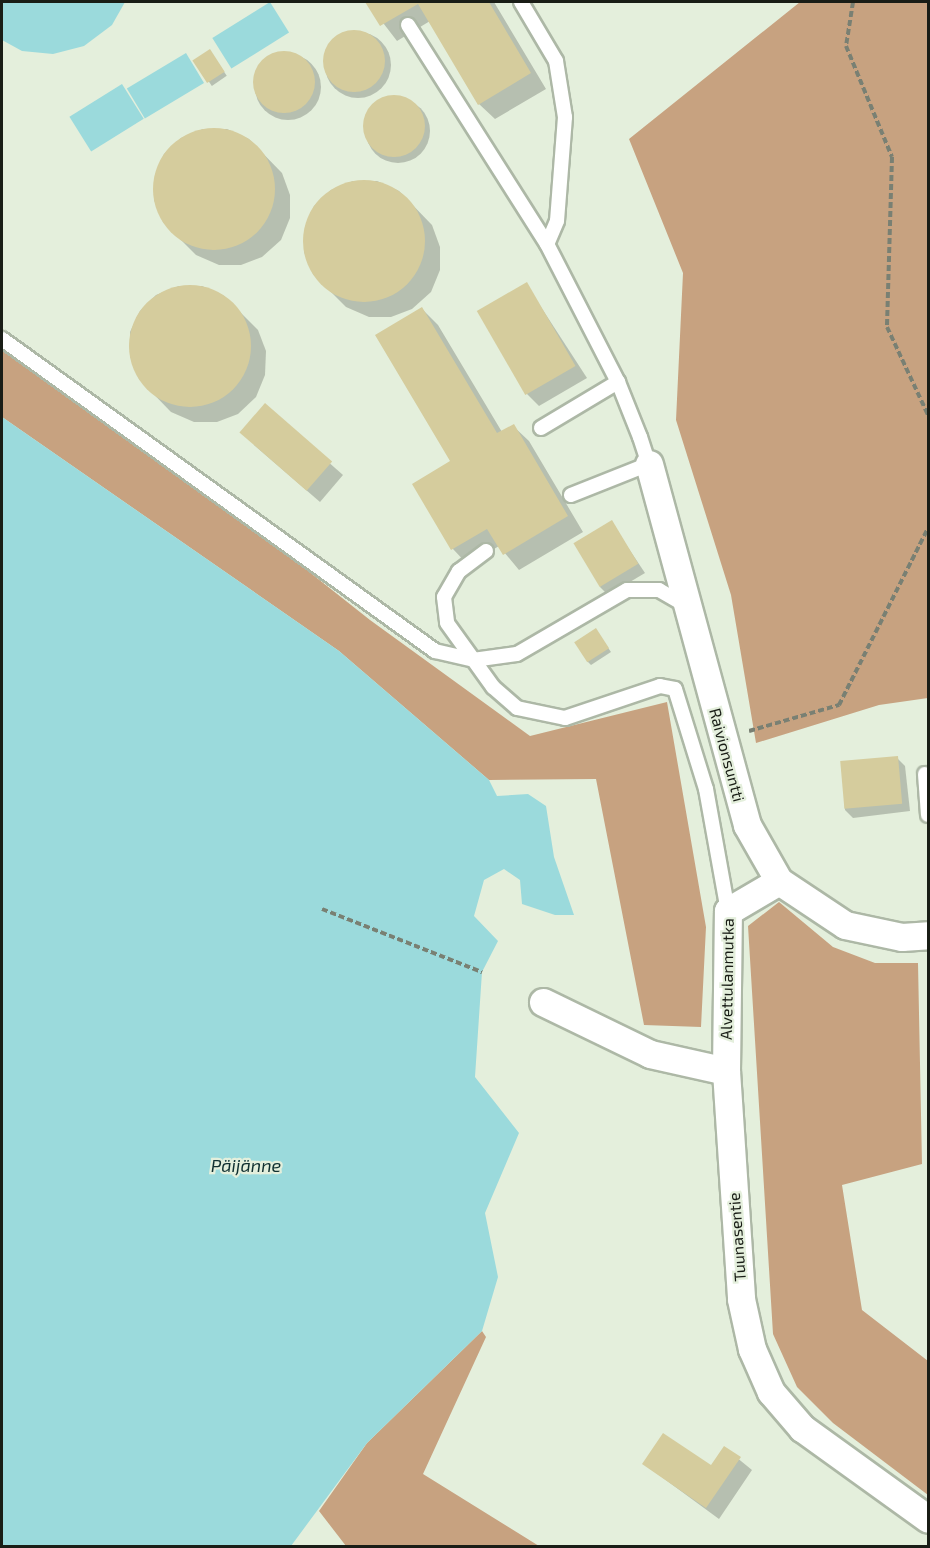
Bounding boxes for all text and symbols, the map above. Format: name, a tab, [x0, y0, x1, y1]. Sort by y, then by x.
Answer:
street label: Raivionsuntti	[705, 706, 749, 804]
street label: Alvettulanmutka	[716, 918, 738, 1040]
water label: Päijänne	[211, 1154, 281, 1176]
street label: Tuunasentie	[724, 1192, 750, 1282]

